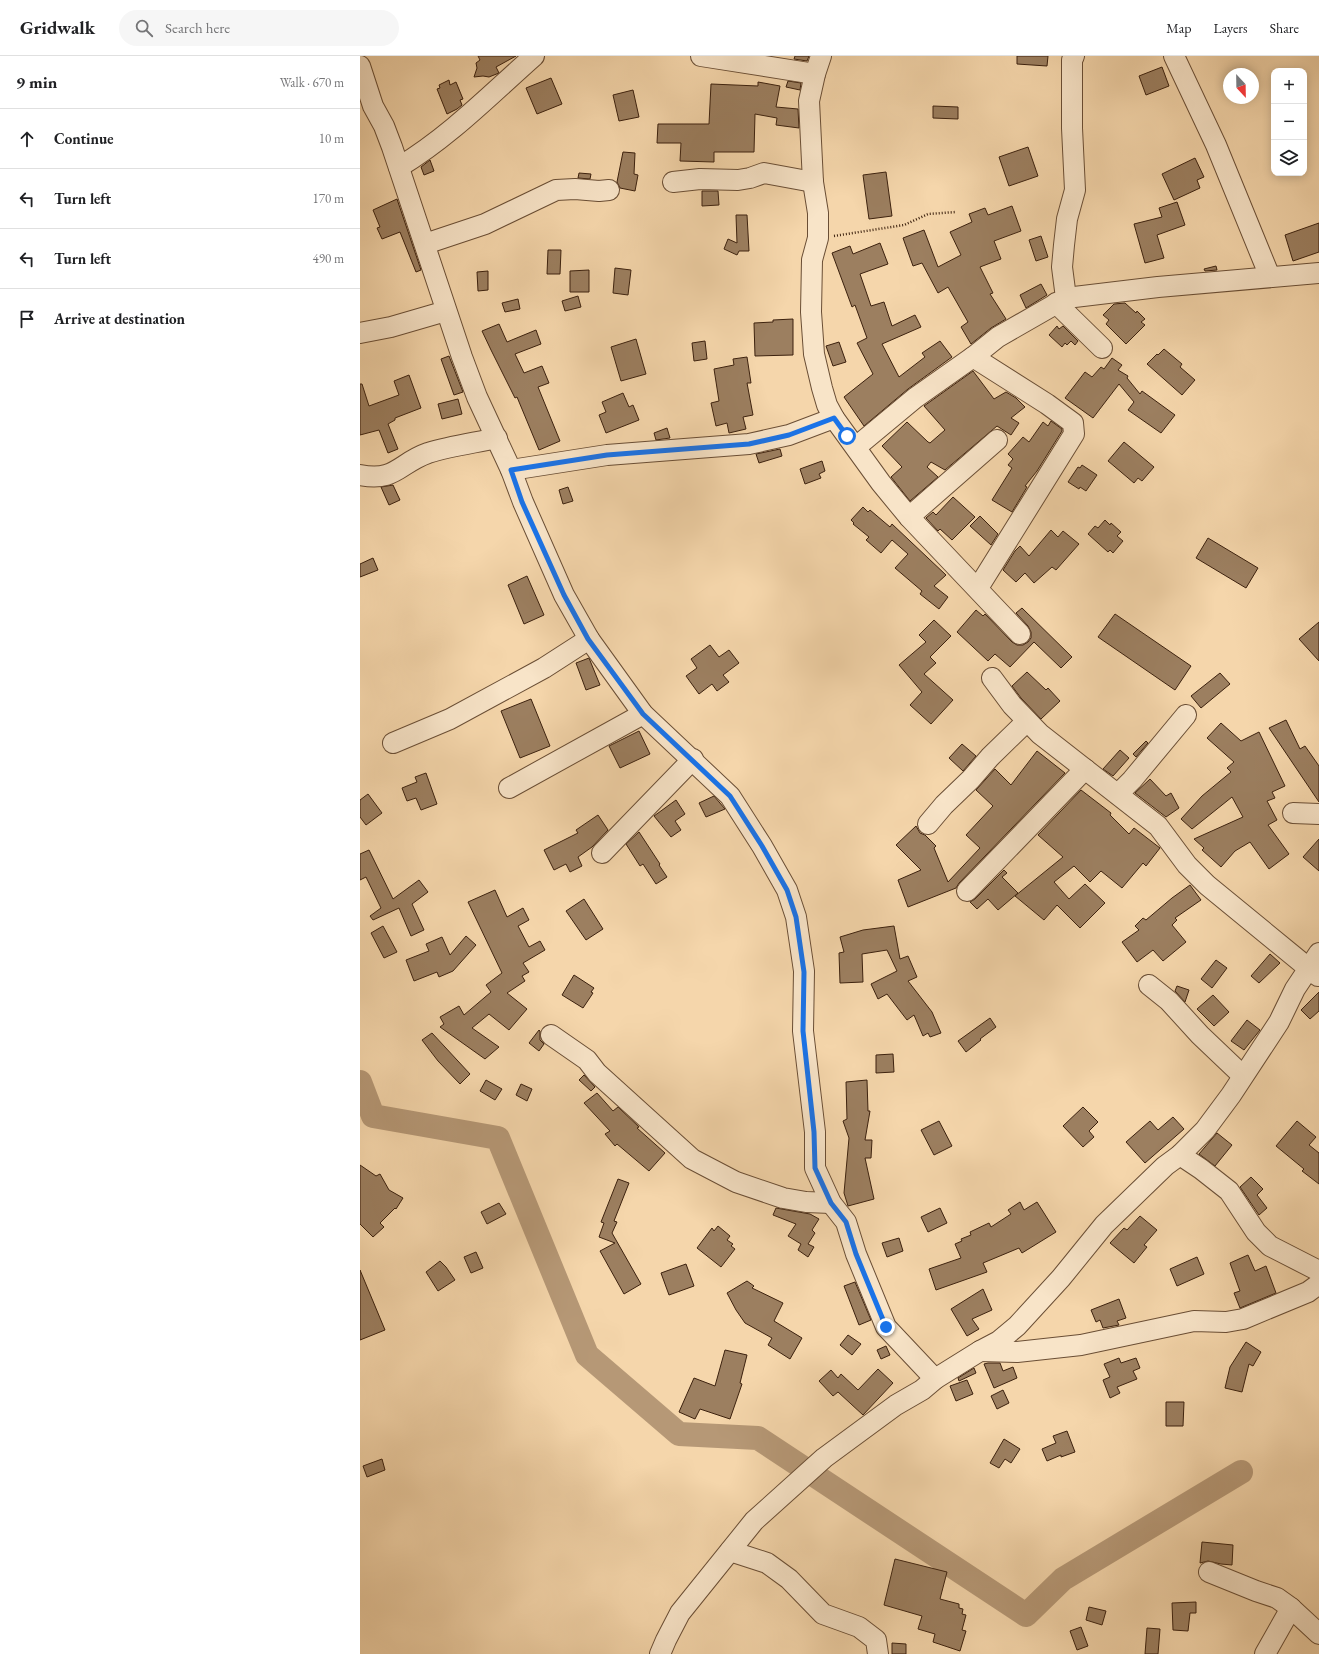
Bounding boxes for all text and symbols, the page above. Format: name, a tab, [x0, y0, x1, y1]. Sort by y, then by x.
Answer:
search box	[119, 10, 399, 46]
text: Gridwalk	[20, 15, 95, 40]
icon: search	[133, 17, 155, 39]
text: Search here	[165, 18, 230, 37]
text: Map	[1166, 19, 1191, 37]
text: Layers	[1213, 19, 1248, 37]
text: Share	[1270, 19, 1299, 37]
north arrow	[1223, 68, 1259, 104]
map controls	[1271, 68, 1307, 176]
button: +	[1271, 68, 1307, 104]
text: 9 min	[16, 71, 57, 93]
text: Walk · 670 m	[280, 74, 344, 91]
button: −	[1271, 104, 1307, 140]
icon: ahead	[16, 128, 38, 150]
text: Continue	[54, 129, 114, 148]
text: 10 m	[319, 130, 344, 147]
button: layers	[1271, 140, 1307, 176]
icon: left	[16, 188, 38, 210]
text: Turn left	[54, 189, 111, 208]
text: 170 m	[313, 190, 344, 207]
icon: left	[16, 248, 38, 270]
text: Turn left	[54, 249, 111, 268]
text: 490 m	[313, 250, 344, 267]
icon: arrive	[16, 308, 38, 330]
text: Arrive at destination	[54, 309, 185, 328]
route start	[838, 427, 856, 445]
route end	[877, 1318, 895, 1336]

